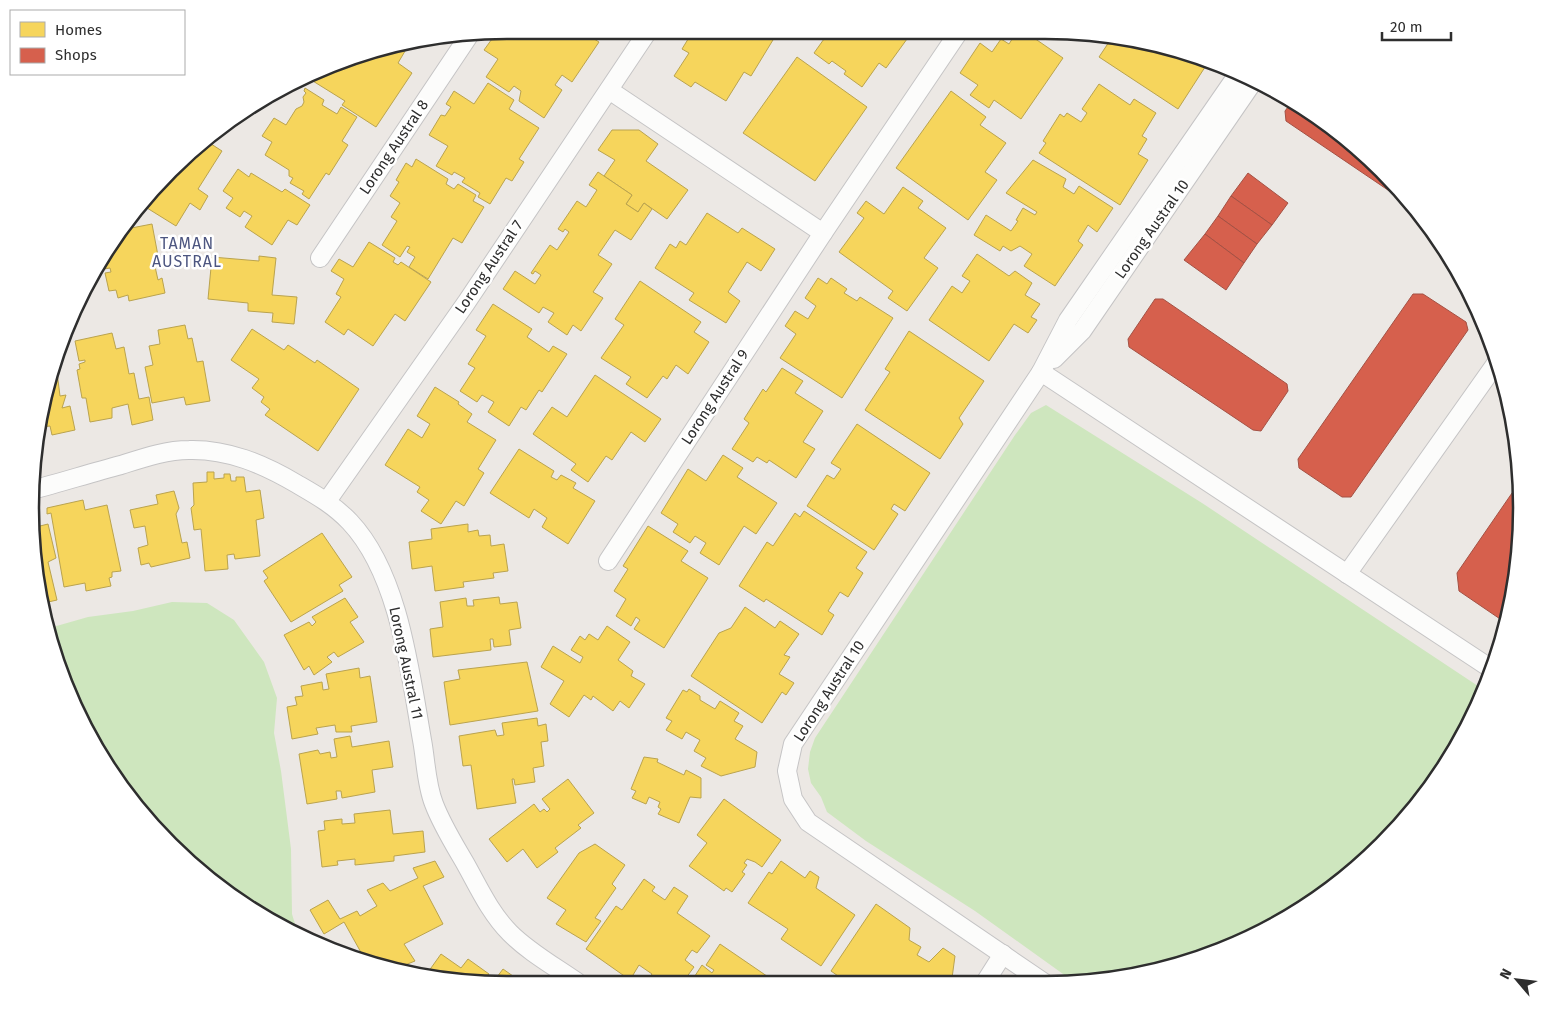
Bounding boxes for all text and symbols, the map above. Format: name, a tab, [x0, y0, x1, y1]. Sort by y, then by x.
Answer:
legend	[10, 10, 185, 75]
scale bar	[1382, 10, 1451, 42]
text: 20 m	[1390, 18, 1423, 36]
text: Homes	[55, 21, 102, 39]
text: Shops	[55, 46, 97, 64]
street label: Lorong Austral 8	[356, 96, 432, 198]
street label: Lorong Austral 10	[1111, 176, 1193, 282]
street label: Lorong Austral 7	[451, 217, 527, 317]
district label: TAMAN AUSTRAL	[152, 234, 222, 271]
street label: Lorong Austral 9	[678, 346, 753, 448]
street label: Lorong Austral 11	[385, 605, 427, 721]
street label: Lorong Austral 10	[790, 637, 868, 745]
north arrow	[1492, 955, 1542, 1005]
text: N	[1496, 966, 1516, 982]

